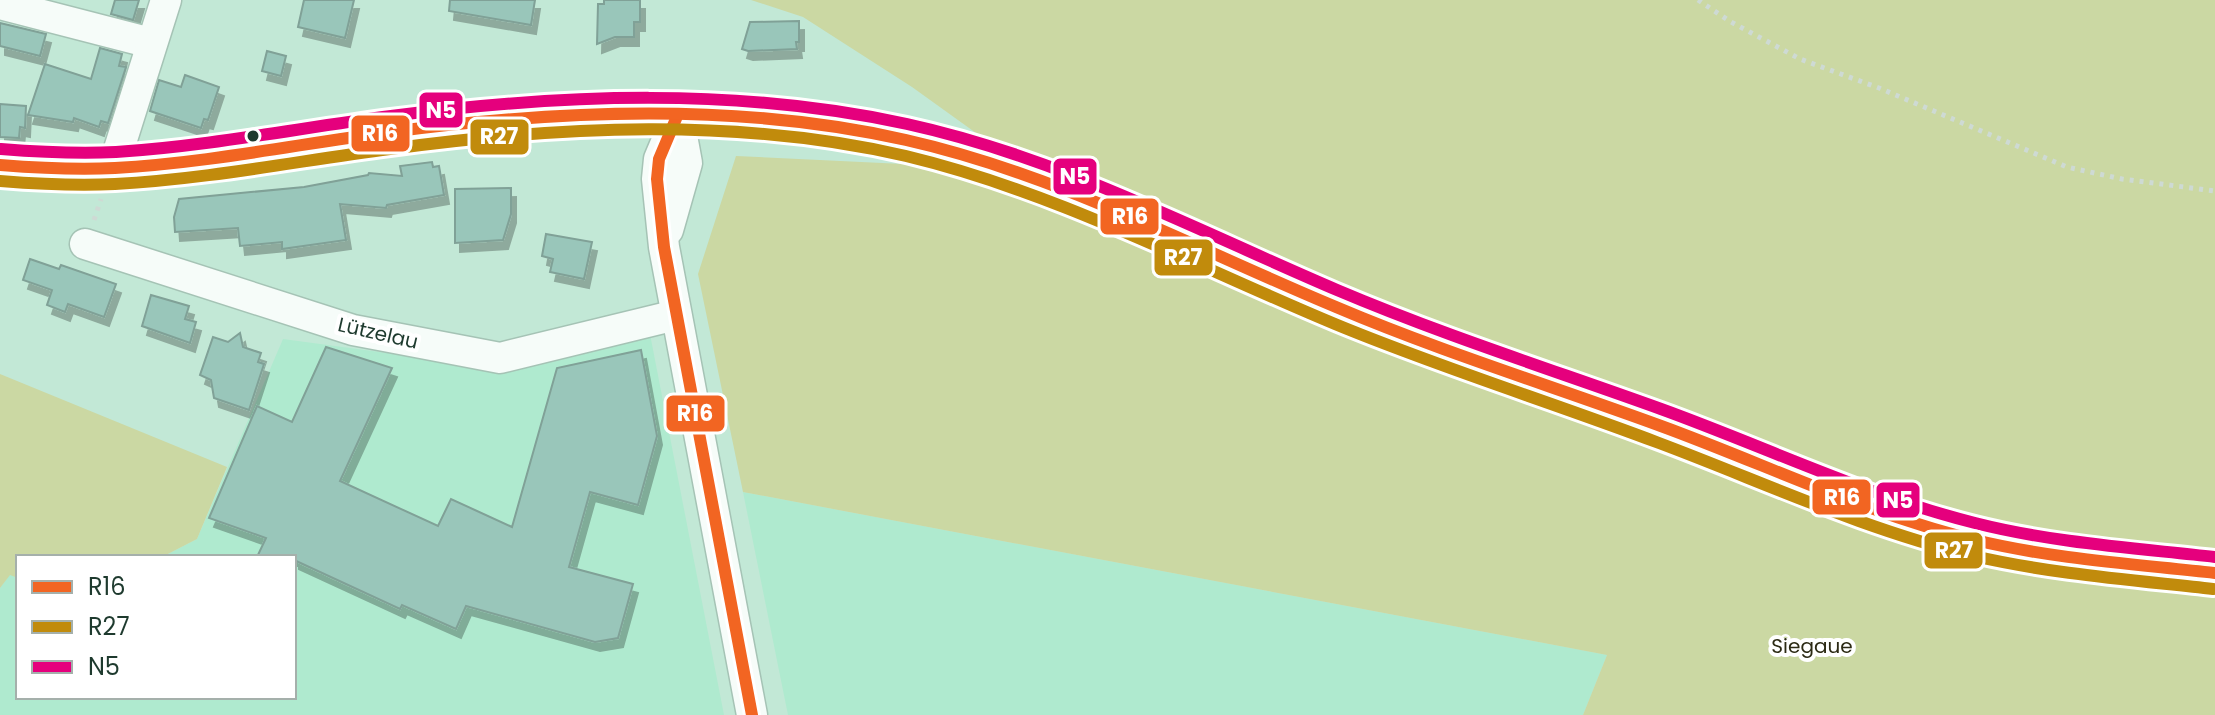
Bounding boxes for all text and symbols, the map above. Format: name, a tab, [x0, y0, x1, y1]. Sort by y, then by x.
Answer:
line badge: N5	[418, 91, 464, 129]
text: N5	[426, 95, 456, 126]
line badge: R16	[350, 114, 411, 153]
text: R16	[362, 118, 398, 149]
line badge: R27	[469, 118, 530, 156]
text: R27	[480, 121, 519, 152]
unlabelled marker	[245, 128, 261, 144]
line badge: N5	[1052, 157, 1098, 196]
text: N5	[1060, 161, 1090, 192]
line badge: R16	[1099, 197, 1160, 236]
text: R16	[1112, 201, 1148, 232]
line badge: R27	[1153, 238, 1214, 277]
text: R27	[1164, 242, 1203, 273]
street label: Lützelau	[335, 310, 421, 356]
line badge: R16	[665, 394, 726, 433]
text: R16	[677, 398, 713, 429]
line badge: R16	[1811, 478, 1872, 516]
line badge: N5	[1875, 481, 1921, 519]
text: R16	[1824, 482, 1860, 513]
text: N5	[1883, 485, 1913, 516]
line badge: R27	[1923, 531, 1984, 570]
text: R27	[1935, 535, 1974, 566]
legend	[16, 555, 296, 699]
text: R16	[88, 570, 126, 603]
text: R27	[88, 610, 130, 643]
park label: Siegaue	[1771, 632, 1853, 660]
text: N5	[88, 650, 120, 683]

